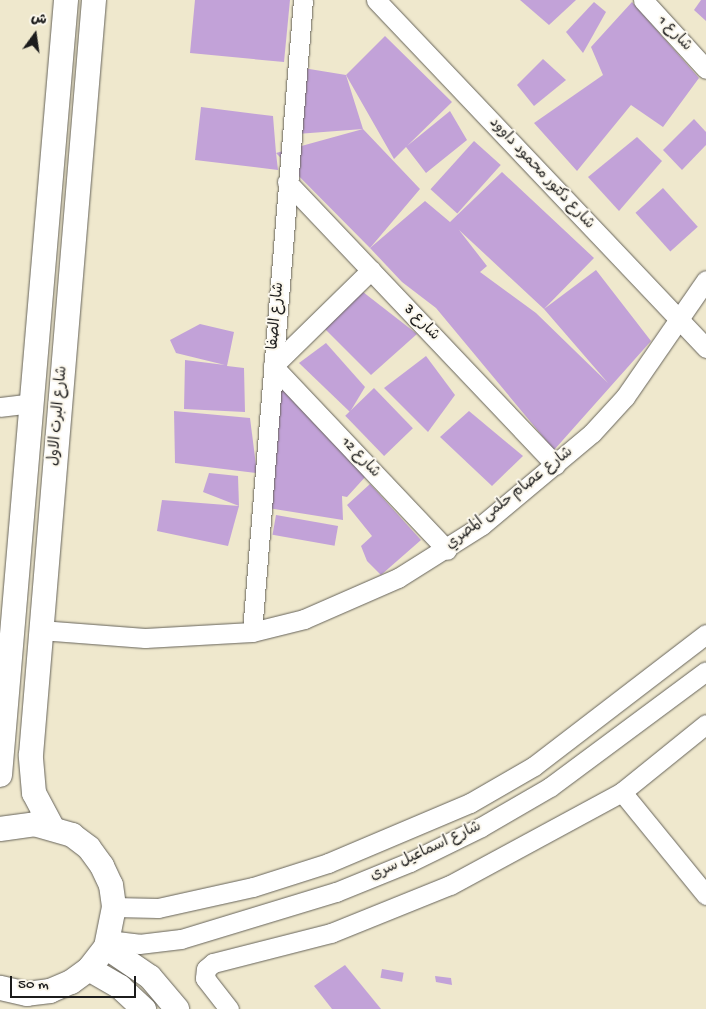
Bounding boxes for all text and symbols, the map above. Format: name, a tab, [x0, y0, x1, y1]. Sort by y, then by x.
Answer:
north arrow	[10, 10, 60, 60]
text: ش	[29, 10, 48, 30]
street label: شارع 1	[653, 12, 695, 56]
street label: شارع دكتور محمود داوود	[485, 114, 597, 234]
street label: شارع الصفا	[265, 281, 289, 351]
street label: شارع 3	[399, 301, 443, 345]
street label: شارع البرت الاول	[46, 365, 72, 467]
street label: شارع 12	[337, 434, 383, 482]
street label: شارع عصام حلمى المصري	[443, 444, 577, 554]
street label: شارع اسماعيل سرى	[368, 818, 484, 886]
scale bar	[12, 966, 139, 998]
text: 50 m	[18, 976, 49, 994]

